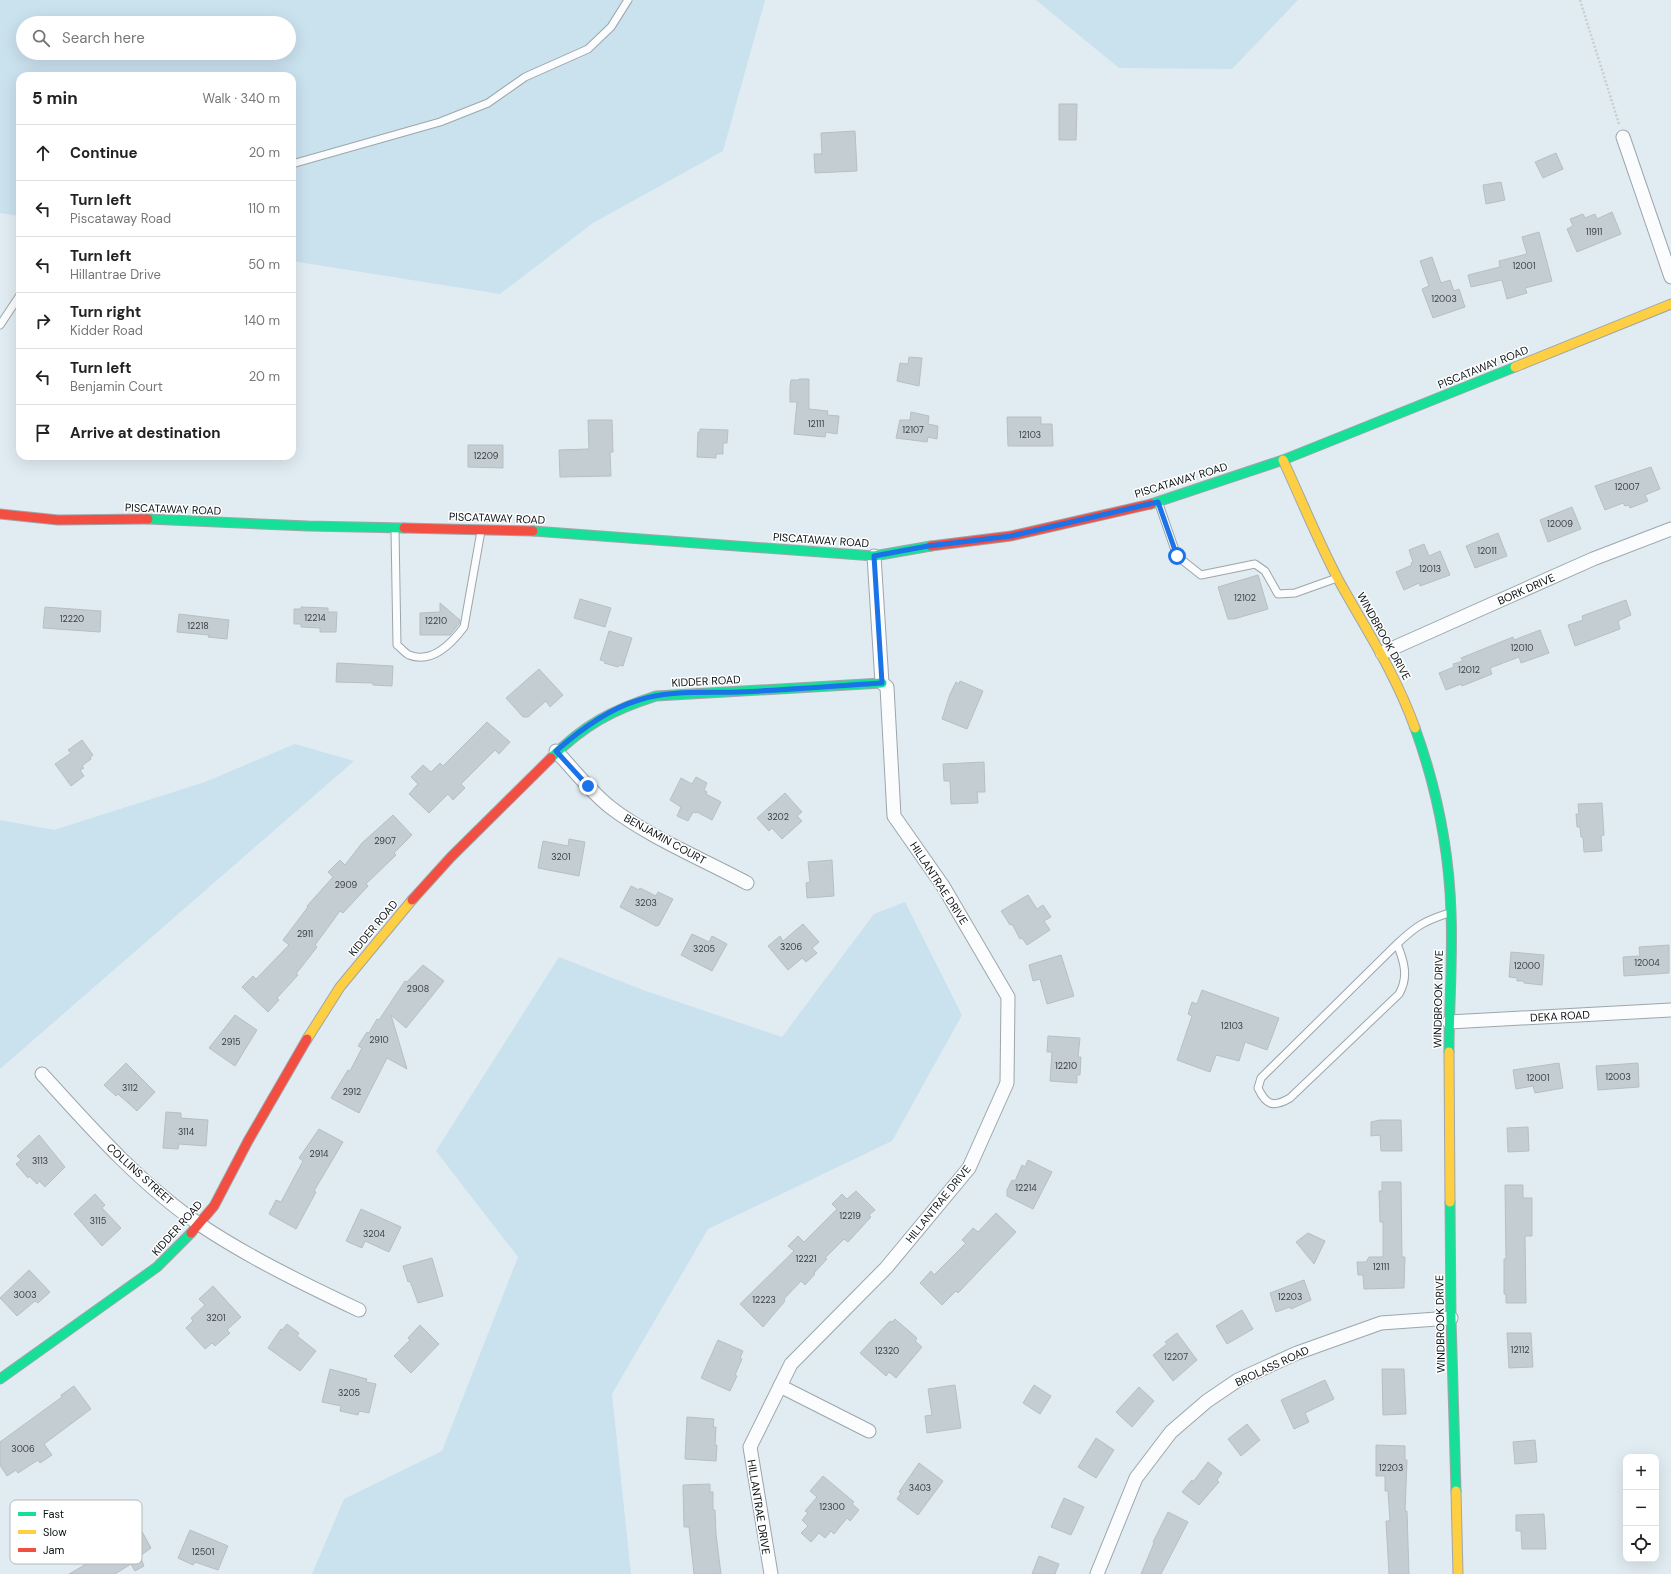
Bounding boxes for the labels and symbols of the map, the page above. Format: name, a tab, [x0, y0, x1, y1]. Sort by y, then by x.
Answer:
house number: 11911	[1586, 226, 1603, 238]
house number: 12001	[1512, 260, 1536, 272]
house number: 12003	[1431, 293, 1457, 305]
street label: PISCATAWAY ROAD	[1436, 342, 1531, 392]
house number: 12111	[808, 418, 824, 430]
house number: 12107	[902, 424, 924, 436]
house number: 12103	[1019, 429, 1041, 441]
house number: 12209	[474, 450, 499, 462]
street label: PISCATAWAY ROAD	[1133, 459, 1230, 501]
house number: 12007	[1615, 481, 1640, 493]
street label: PISCATAWAY ROAD	[125, 500, 222, 518]
street label: PISCATAWAY ROAD	[449, 509, 546, 527]
house number: 12009	[1547, 518, 1573, 530]
street label: PISCATAWAY ROAD	[772, 530, 870, 550]
house number: 12011	[1477, 545, 1497, 557]
route start	[1168, 547, 1186, 565]
house number: 12013	[1419, 563, 1441, 575]
street label: BORK DRIVE	[1495, 570, 1557, 608]
street label: WINDBROOK DRIVE	[1354, 590, 1414, 682]
house number: 12102	[1234, 592, 1256, 604]
house number: 12214	[304, 612, 326, 624]
house number: 12220	[60, 613, 84, 625]
house number: 12210	[425, 615, 447, 627]
house number: 12218	[187, 620, 209, 632]
house number: 12010	[1510, 642, 1534, 654]
house number: 12012	[1458, 664, 1480, 676]
street label: KIDDER ROAD	[671, 672, 741, 690]
route end	[579, 777, 597, 795]
street label: BENJAMIN COURT	[622, 811, 708, 867]
house number: 3202	[767, 811, 789, 823]
house number: 2907	[374, 835, 396, 847]
street label: HILLANTRAE DRIVE	[907, 839, 971, 927]
house number: 3201	[551, 851, 571, 863]
house number: 2909	[335, 879, 358, 891]
street label: KIDDER ROAD	[345, 897, 401, 959]
house number: 3203	[635, 897, 657, 909]
house number: 2911	[297, 928, 313, 940]
house number: 3206	[780, 941, 802, 953]
house number: 3205	[693, 943, 715, 955]
street label: WINDBROOK DRIVE	[1430, 950, 1446, 1048]
house number: 12004	[1634, 957, 1660, 969]
house number: 12000	[1514, 960, 1540, 972]
house number: 2908	[407, 983, 429, 995]
street label: DEKA ROAD	[1530, 1007, 1591, 1025]
house number: 12103	[1221, 1020, 1243, 1032]
house number: 2910	[369, 1034, 389, 1046]
house number: 2915	[222, 1036, 240, 1048]
house number: 12210	[1055, 1060, 1077, 1072]
house number: 12003	[1605, 1071, 1631, 1083]
house number: 12001	[1526, 1072, 1550, 1084]
house number: 3112	[122, 1082, 138, 1094]
house number: 2912	[343, 1086, 361, 1098]
house number: 3114	[178, 1126, 195, 1138]
street label: COLLINS STREET	[104, 1140, 176, 1208]
house number: 2914	[310, 1148, 329, 1160]
house number: 3113	[32, 1155, 48, 1167]
street label: HILLANTRAE DRIVE	[902, 1162, 974, 1246]
house number: 12214	[1015, 1182, 1037, 1194]
street label: KIDDER ROAD	[149, 1197, 206, 1258]
house number: 12219	[839, 1210, 861, 1222]
house number: 3115	[90, 1215, 106, 1227]
house number: 3204	[363, 1228, 386, 1240]
house number: 12221	[795, 1253, 817, 1265]
house number: 12111	[1373, 1261, 1389, 1273]
street label: WINDBROOK DRIVE	[1432, 1275, 1448, 1373]
house number: 3003	[14, 1289, 36, 1301]
house number: 12203	[1278, 1291, 1302, 1303]
house number: 12223	[752, 1294, 776, 1306]
house number: 3201	[206, 1312, 226, 1324]
street label: BROLASS ROAD	[1233, 1343, 1312, 1389]
house number: 12112	[1511, 1344, 1529, 1356]
house number: 12320	[875, 1345, 899, 1357]
house number: 12207	[1164, 1351, 1188, 1363]
house number: 3205	[338, 1387, 360, 1399]
house number: 3006	[11, 1443, 35, 1455]
street label: HILLANTRAE DRIVE	[745, 1459, 773, 1555]
house number: 12203	[1379, 1462, 1403, 1474]
house number: 3403	[909, 1482, 931, 1494]
legend	[10, 1500, 142, 1564]
house number: 12300	[819, 1501, 845, 1513]
text: Fast	[43, 1507, 64, 1521]
text: Slow	[43, 1525, 67, 1539]
text: Jam	[43, 1543, 64, 1557]
house number: 12501	[192, 1546, 214, 1558]

